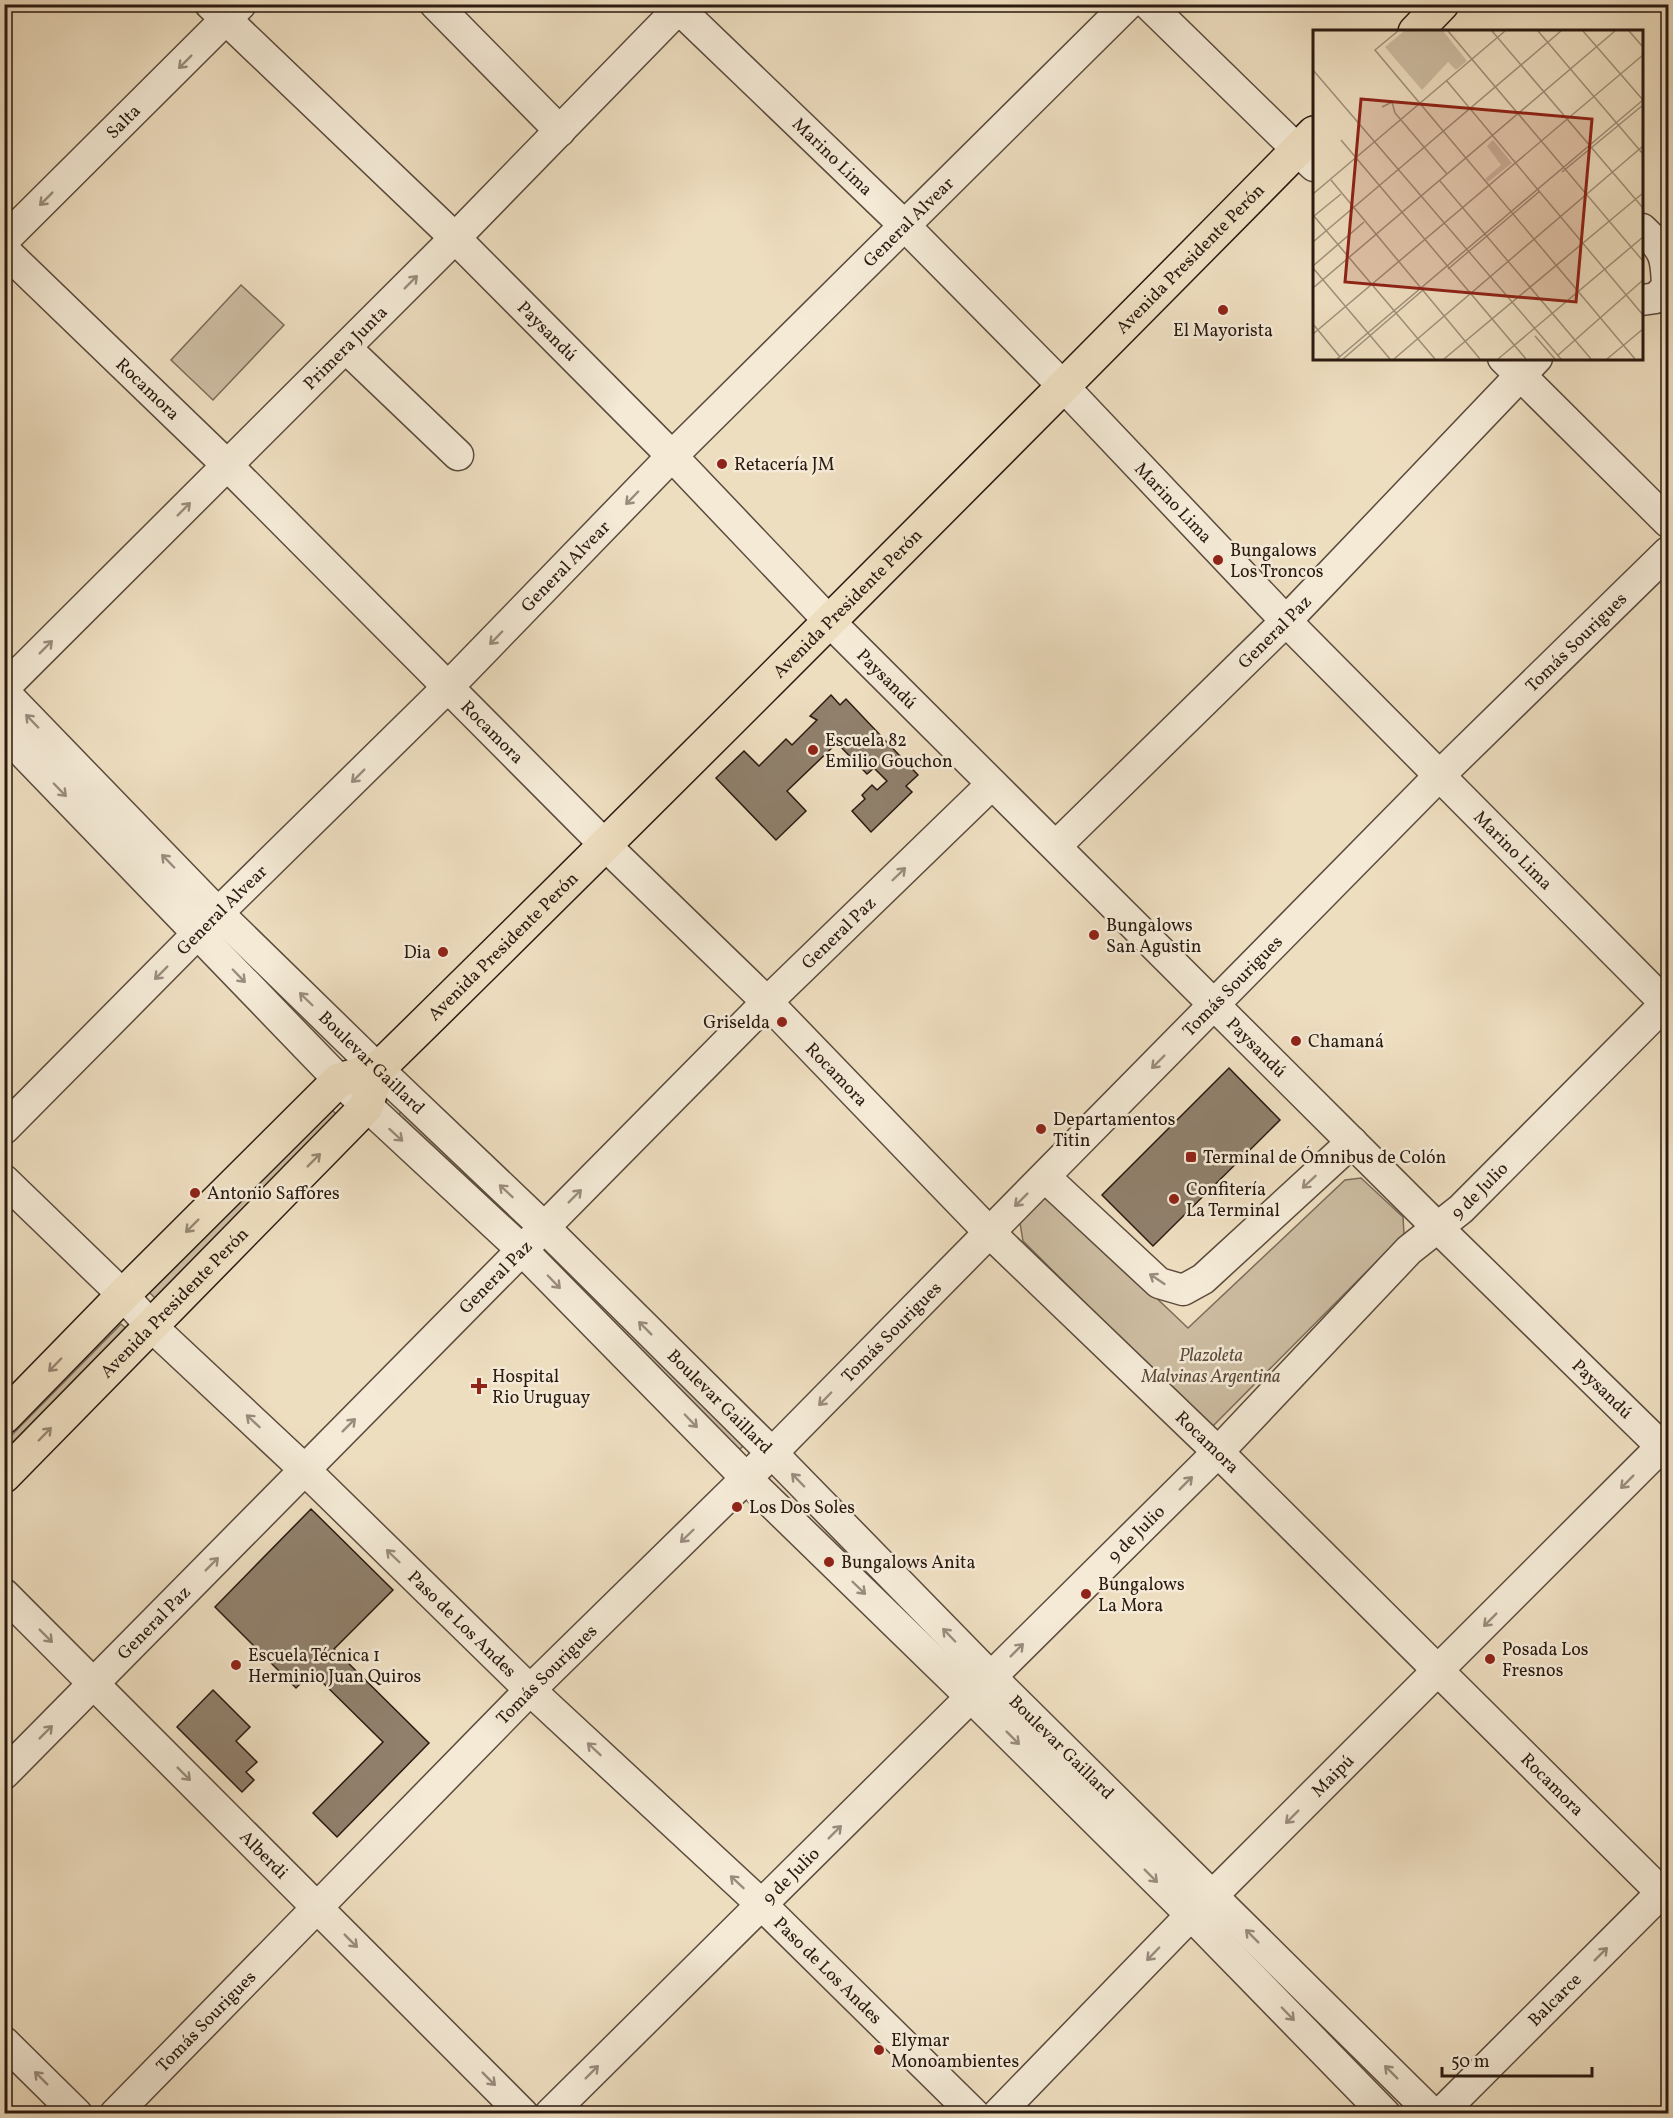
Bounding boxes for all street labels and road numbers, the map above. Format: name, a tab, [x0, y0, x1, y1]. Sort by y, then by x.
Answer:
street label: Salta	[101, 100, 147, 145]
street label: Marino Lima	[786, 113, 877, 202]
street label: General Alvear	[858, 172, 961, 274]
street label: Avenida Presidente Perón	[1111, 179, 1271, 340]
street label: Paysandú	[511, 296, 582, 368]
street label: Primera Junta	[298, 301, 394, 396]
street label: Rocamora	[109, 353, 185, 427]
street label: Marino Lima	[1128, 458, 1217, 550]
street label: General Alvear	[516, 515, 617, 619]
street label: Avenida Presidente Perón	[768, 524, 929, 685]
street label: Tomás Sourigues	[1521, 588, 1633, 699]
street label: General Paz	[1233, 590, 1318, 675]
street label: Paysandú	[850, 644, 922, 716]
street label: Rocamora	[454, 695, 529, 770]
street label: Marino Lima	[1467, 806, 1557, 897]
street label: General Alvear	[172, 860, 274, 962]
street label: Avenida Presidente Perón	[423, 867, 585, 1027]
street label: General Paz	[797, 892, 882, 976]
street label: Tomás Sourigues	[1178, 930, 1289, 1043]
street label: Boulevar Gaillard	[312, 1006, 429, 1121]
street label: Paysandú	[1220, 1013, 1292, 1084]
street label: Rocamora	[799, 1038, 873, 1113]
street label: 9 de Julio	[1447, 1157, 1515, 1226]
street label: Avenida Presidente Perón	[95, 1222, 255, 1385]
street label: General Paz	[454, 1235, 539, 1320]
street label: Tomás Sourigues	[837, 1277, 948, 1389]
street label: Boulevar Gaillard	[661, 1345, 777, 1460]
street label: Paysandú	[1565, 1354, 1637, 1426]
street label: Rocamora	[1169, 1406, 1244, 1480]
street label: 9 de Julio	[1103, 1500, 1171, 1568]
street label: Paso de Los Andes	[401, 1566, 521, 1684]
street label: General Paz	[113, 1581, 197, 1666]
street label: Tomás Sourigues	[491, 1620, 604, 1731]
street label: Boulevar Gaillard	[1002, 1690, 1119, 1806]
street label: Rocamora	[1514, 1748, 1589, 1823]
street label: Maipú	[1306, 1749, 1361, 1804]
street label: Alberdi	[233, 1826, 293, 1885]
street label: 9 de Julio	[758, 1842, 826, 1911]
street label: Paso de Los Andes	[767, 1912, 887, 2031]
street label: Tomás Sourigues	[151, 1966, 263, 2079]
street label: Balcarce	[1523, 1968, 1588, 2033]

